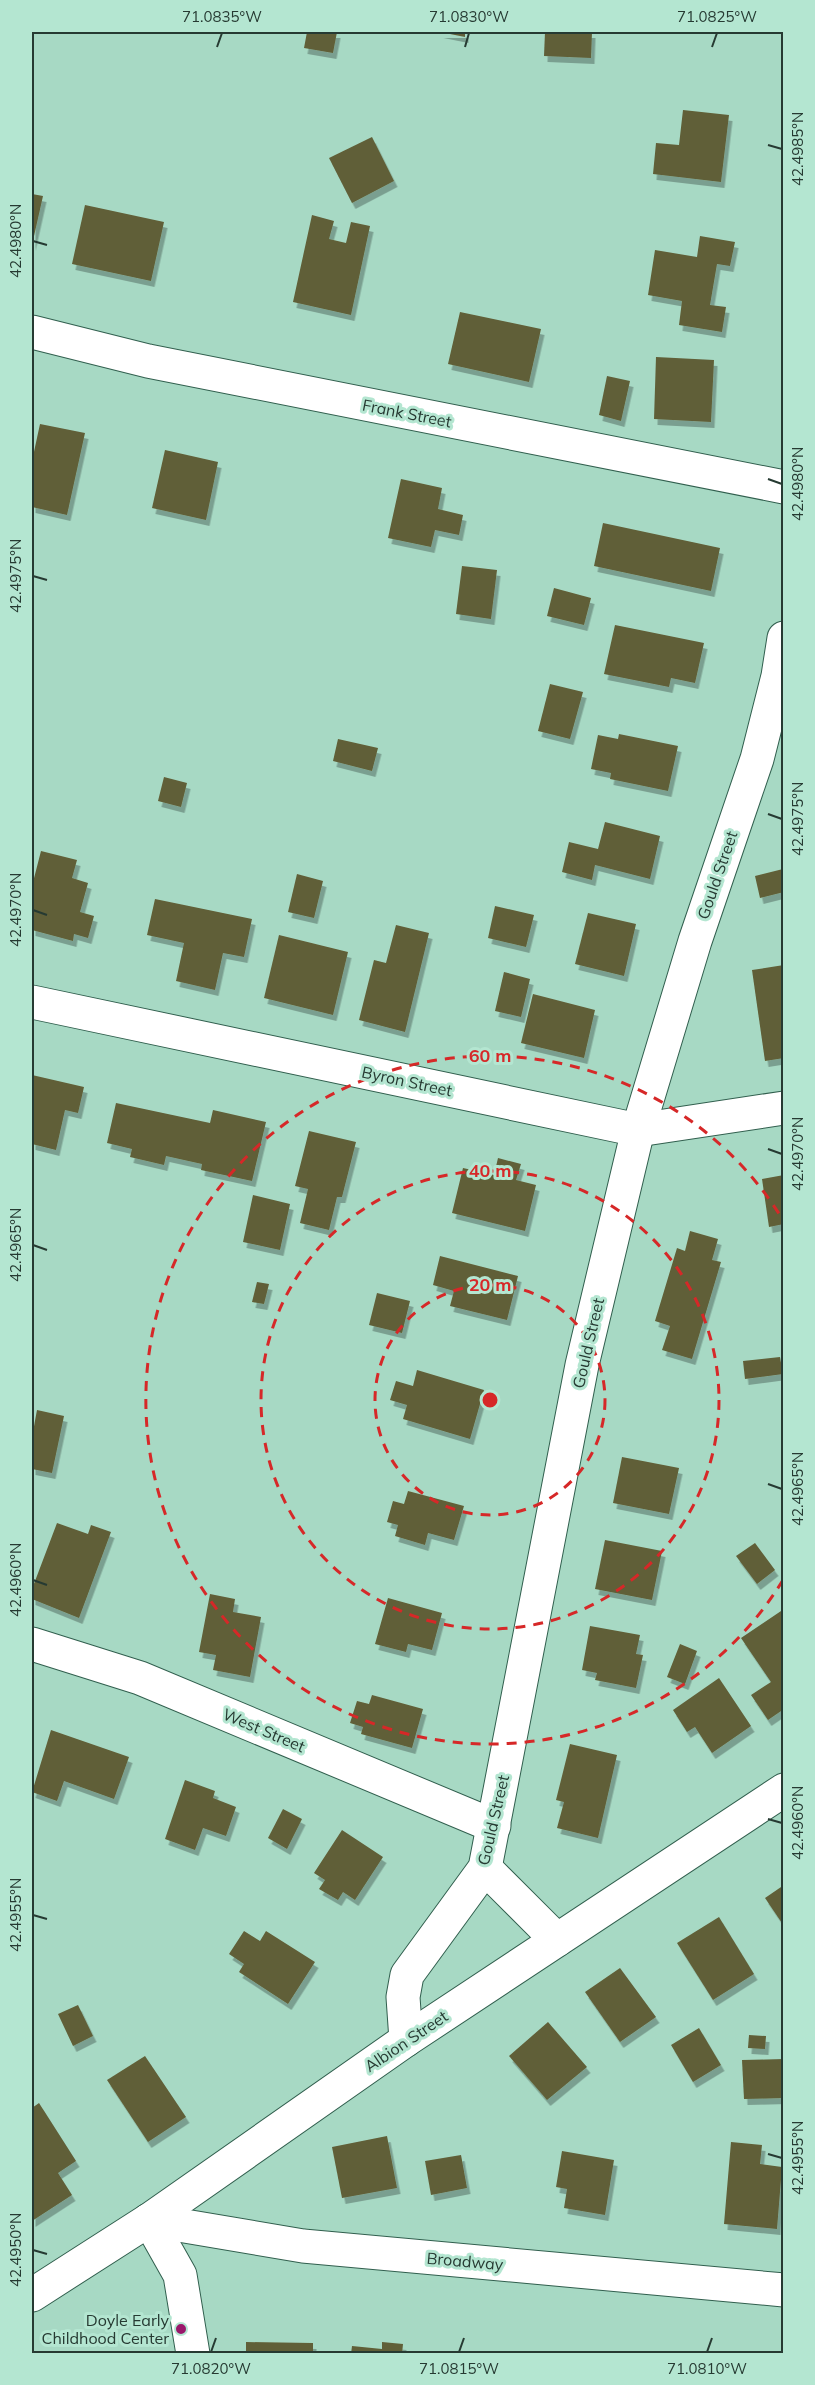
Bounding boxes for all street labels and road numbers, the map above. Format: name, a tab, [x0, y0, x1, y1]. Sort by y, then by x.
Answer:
street label: Frank Street	[361, 395, 454, 431]
street label: Gould Street	[693, 828, 742, 922]
street label: Byron Street	[360, 1062, 454, 1100]
street label: Gould Street	[568, 1296, 608, 1390]
street label: West Street	[220, 1704, 309, 1756]
street label: Gould Street	[473, 1773, 513, 1867]
street label: Albion Street	[361, 2006, 452, 2076]
street label: Broadway	[426, 2248, 505, 2274]

